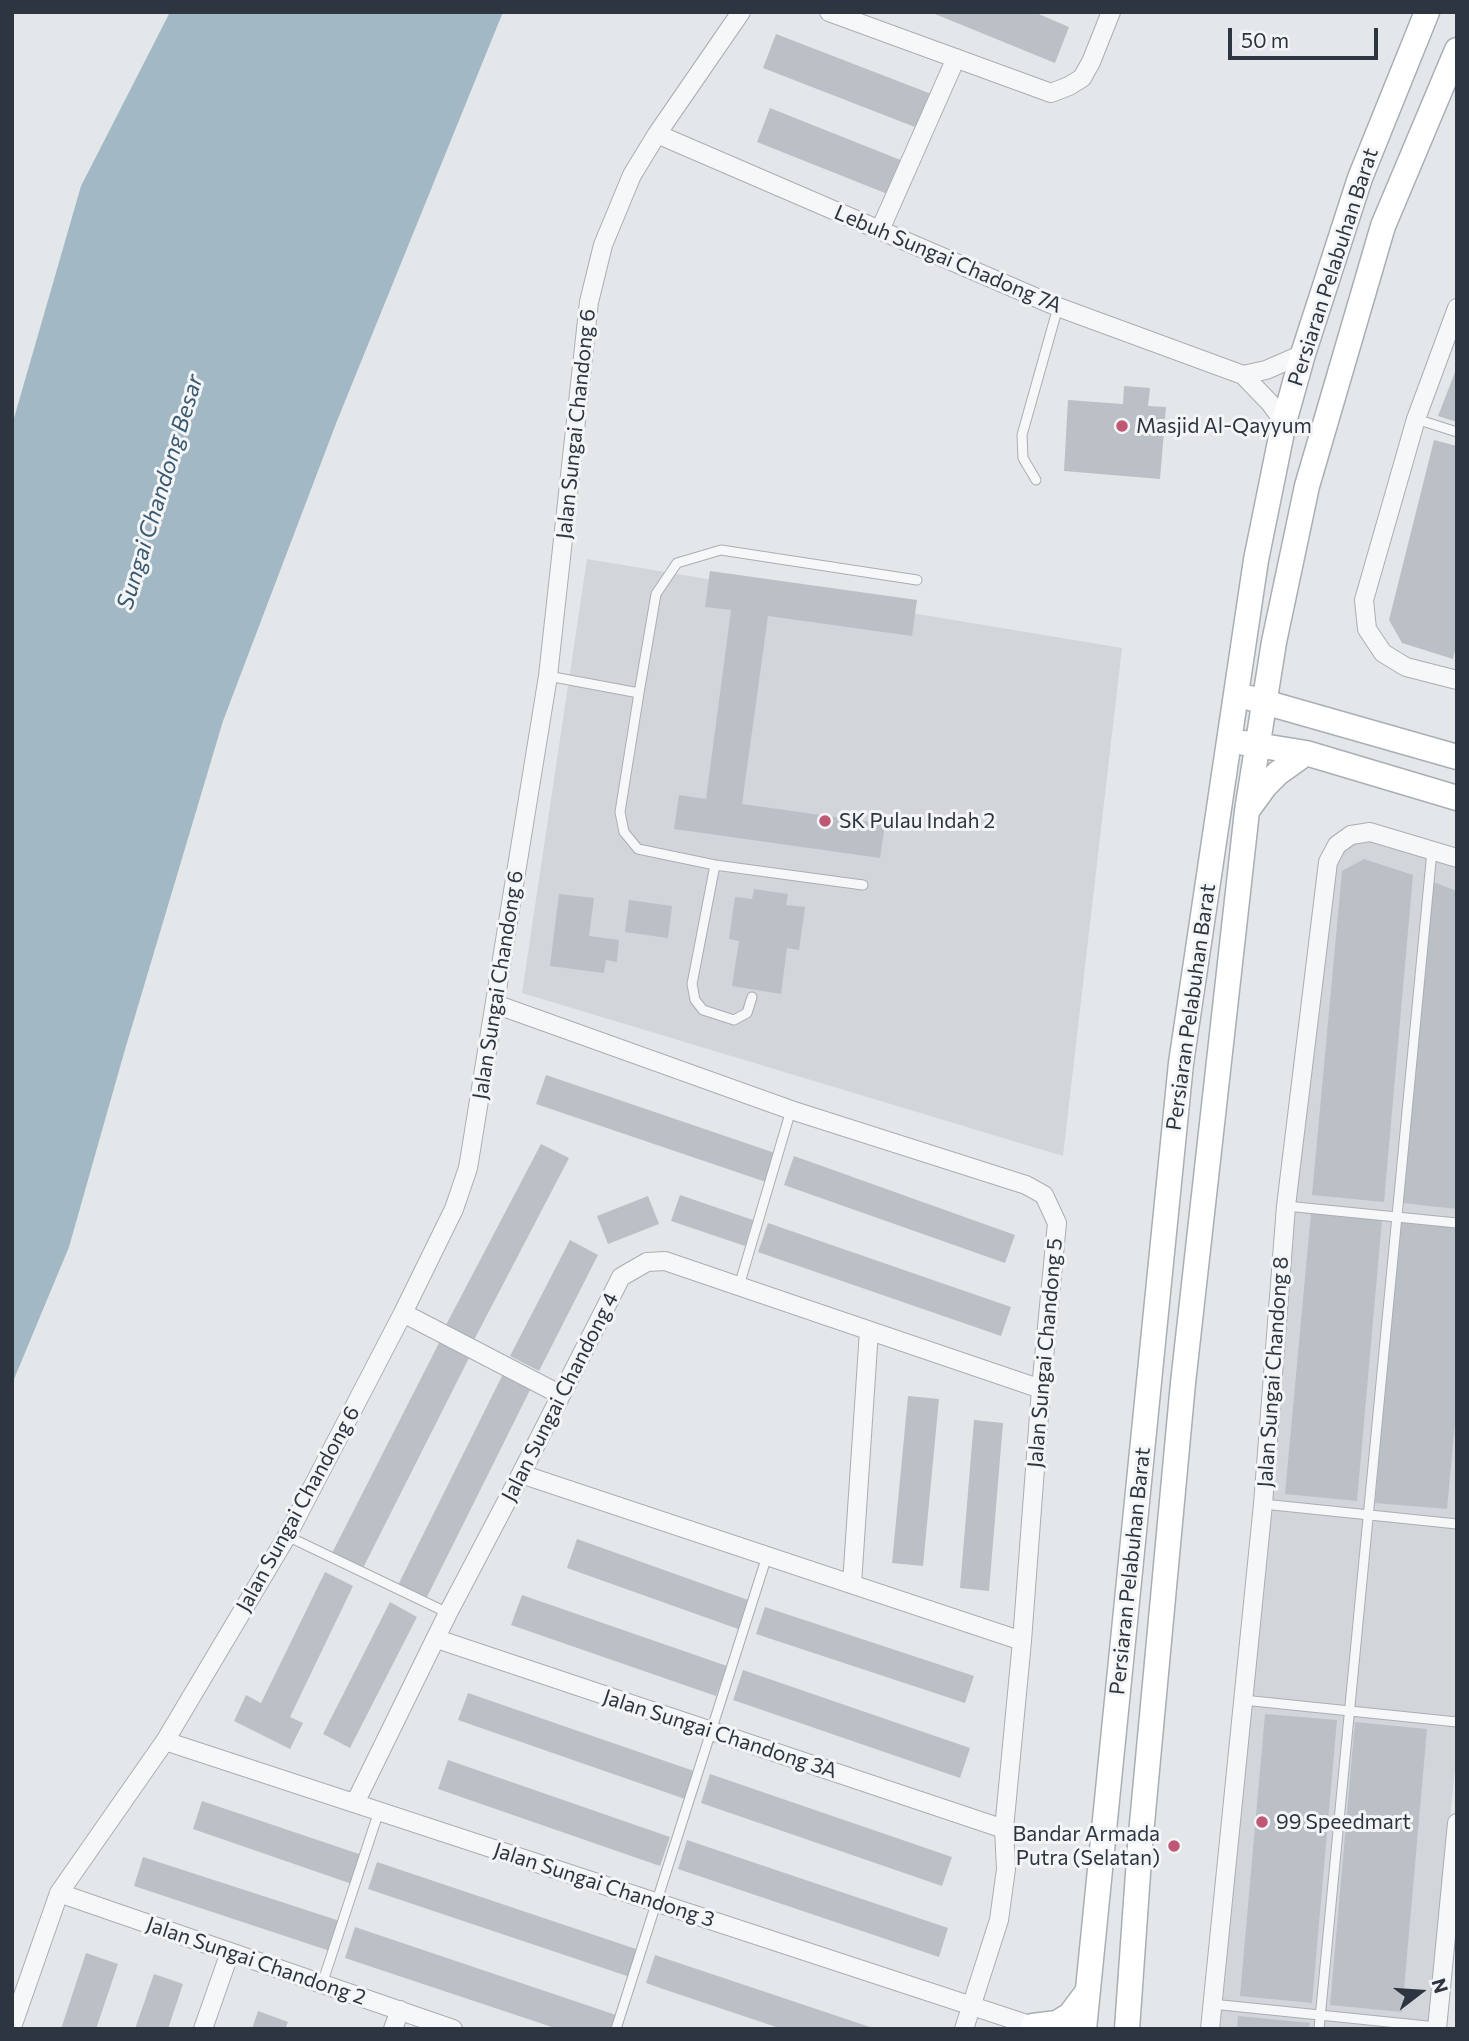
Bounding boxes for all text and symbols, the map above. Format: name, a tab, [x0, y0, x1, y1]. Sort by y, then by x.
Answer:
scale bar	[1231, 14, 1382, 58]
text: 50 m	[1241, 27, 1289, 52]
street label: Persiaran Pelabuhan Barat	[1283, 145, 1383, 389]
street label: Lebuh Sungai Chadong 7A	[831, 200, 1065, 318]
street label: Jalan Sungai Chandong 6	[551, 308, 601, 540]
water label: Sungai Chandong Besar	[111, 371, 209, 613]
place label: Masjid Al-Qayyum	[1136, 413, 1312, 439]
marker: Masjid Al-Qayyum	[1114, 418, 1130, 434]
place label: SK Pulau Indah 2	[839, 808, 995, 834]
marker: SK Pulau Indah 2	[817, 813, 833, 829]
street label: Jalan Sungai Chandong 6	[467, 869, 529, 1101]
street label: Persiaran Pelabuhan Barat	[1161, 882, 1221, 1132]
street label: Jalan Sungai Chandong 5	[1022, 1237, 1068, 1469]
street label: Jalan Sungai Chandong 8	[1252, 1256, 1294, 1488]
street label: Jalan Sungai Chandong 4	[496, 1288, 624, 1506]
street label: Jalan Sungai Chandong 6	[231, 1402, 365, 1616]
street label: Persiaran Pelabuhan Barat	[1104, 1446, 1156, 1696]
street label: Jalan Sungai Chandong 3A	[600, 1684, 840, 1784]
place label: 99 Speedmart	[1276, 1809, 1411, 1835]
marker: 99 Speedmart	[1254, 1814, 1270, 1830]
place label: Bandar Armada Putra (Selatan)	[1013, 1821, 1160, 1871]
street label: Jalan Sungai Chandong 3	[490, 1837, 718, 1933]
marker: Bandar Armada Putra (Selatan)	[1166, 1838, 1182, 1854]
street label: Jalan Sungai Chandong 2	[143, 1912, 369, 2010]
north arrow	[1385, 1957, 1455, 2027]
text: N	[1427, 1976, 1454, 1996]

